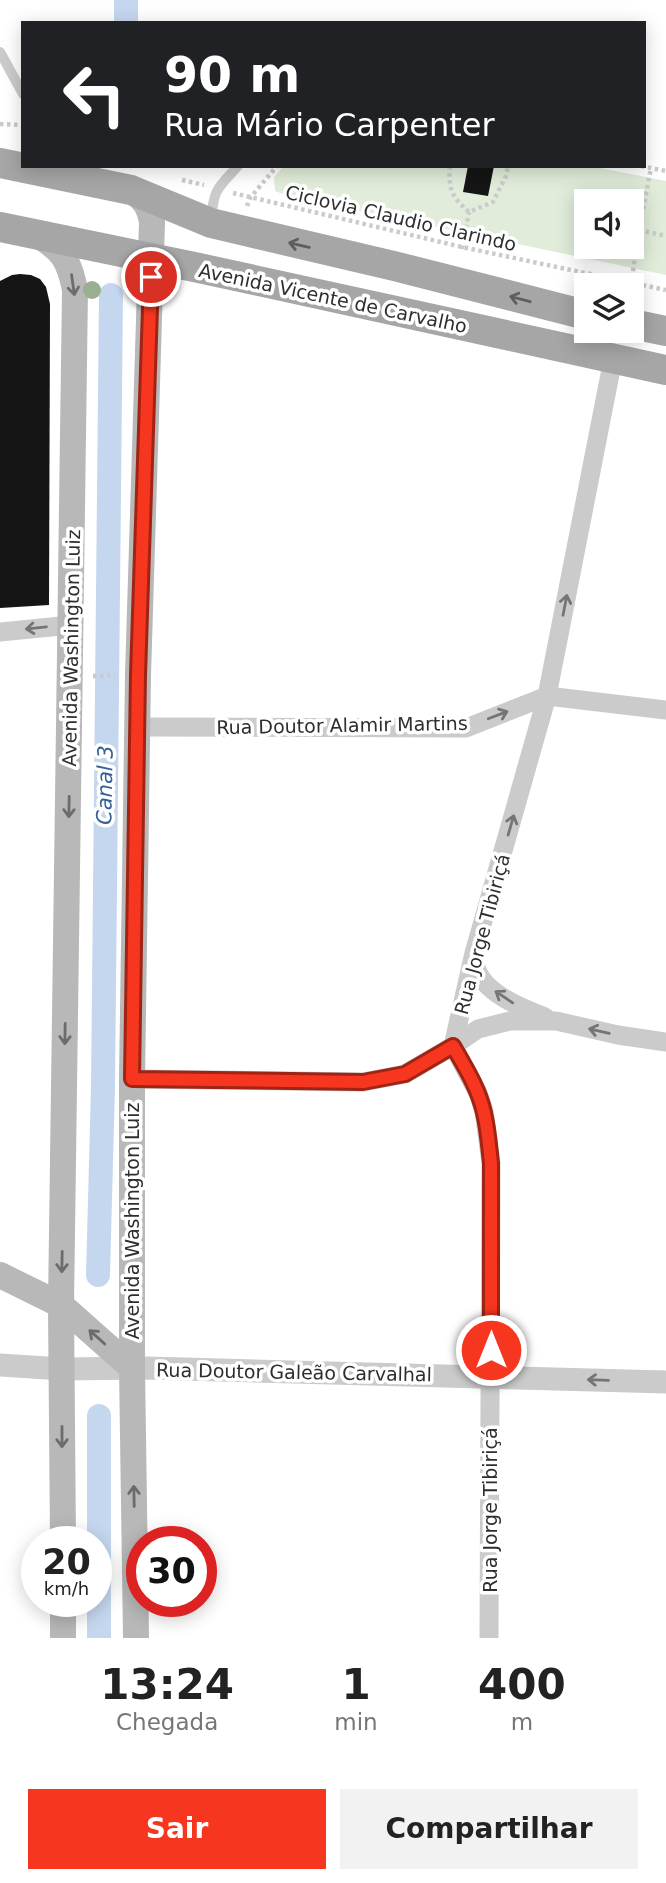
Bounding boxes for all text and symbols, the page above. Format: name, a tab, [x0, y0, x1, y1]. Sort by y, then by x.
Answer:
text: 90 m	[164, 47, 300, 104]
icon: left	[49, 49, 140, 140]
text: Rua Mário Carpenter	[164, 106, 495, 144]
street label: Ciclovia Claudio Clarindo	[283, 181, 519, 255]
map controls	[574, 189, 644, 343]
button: sound	[574, 189, 644, 259]
one-way arrow	[288, 237, 311, 251]
pin	[121, 247, 181, 307]
icon: arrive	[132, 258, 170, 296]
street label: Avenida Vicente de Carvalho	[197, 259, 469, 337]
one-way arrow	[67, 273, 80, 296]
button: layers	[574, 273, 644, 343]
one-way arrow	[509, 292, 532, 305]
street label: Avenida Washington Luiz	[58, 529, 84, 767]
one-way arrow	[559, 594, 572, 617]
one-way arrow	[25, 622, 47, 635]
one-way arrow	[487, 708, 509, 721]
street label: Rua Doutor Alamir Martins	[216, 712, 468, 738]
water label: Canal 3	[92, 745, 118, 825]
one-way arrow	[62, 795, 76, 818]
one-way arrow	[505, 815, 518, 837]
street label: Rua Jorge Tibiriçá	[450, 851, 514, 1017]
one-way arrow	[495, 990, 515, 1004]
one-way arrow	[59, 1022, 72, 1045]
one-way arrow	[588, 1024, 611, 1037]
street label: Avenida Washington Luiz	[121, 1102, 143, 1340]
one-way arrow	[55, 1250, 69, 1273]
position arrow	[454, 1313, 528, 1387]
one-way arrow	[89, 1328, 106, 1345]
street label: Rua Doutor Galeão Carvalhal	[156, 1359, 432, 1385]
one-way arrow	[587, 1373, 610, 1387]
one-way arrow	[55, 1426, 69, 1449]
street label: Rua Jorge Tibiriçá	[479, 1427, 501, 1593]
one-way arrow	[127, 1485, 141, 1508]
speed limit sign: 30	[126, 1526, 217, 1617]
text: 20	[42, 1542, 91, 1582]
text: km/h	[44, 1578, 89, 1599]
text: 13:24	[100, 1660, 234, 1709]
text: 1	[341, 1660, 371, 1709]
text: 400	[478, 1660, 566, 1709]
text: Chegada	[116, 1709, 218, 1735]
text: min	[334, 1709, 378, 1735]
text: m	[511, 1709, 533, 1735]
button: Sair	[28, 1789, 326, 1869]
button: Compartilhar	[340, 1789, 638, 1869]

